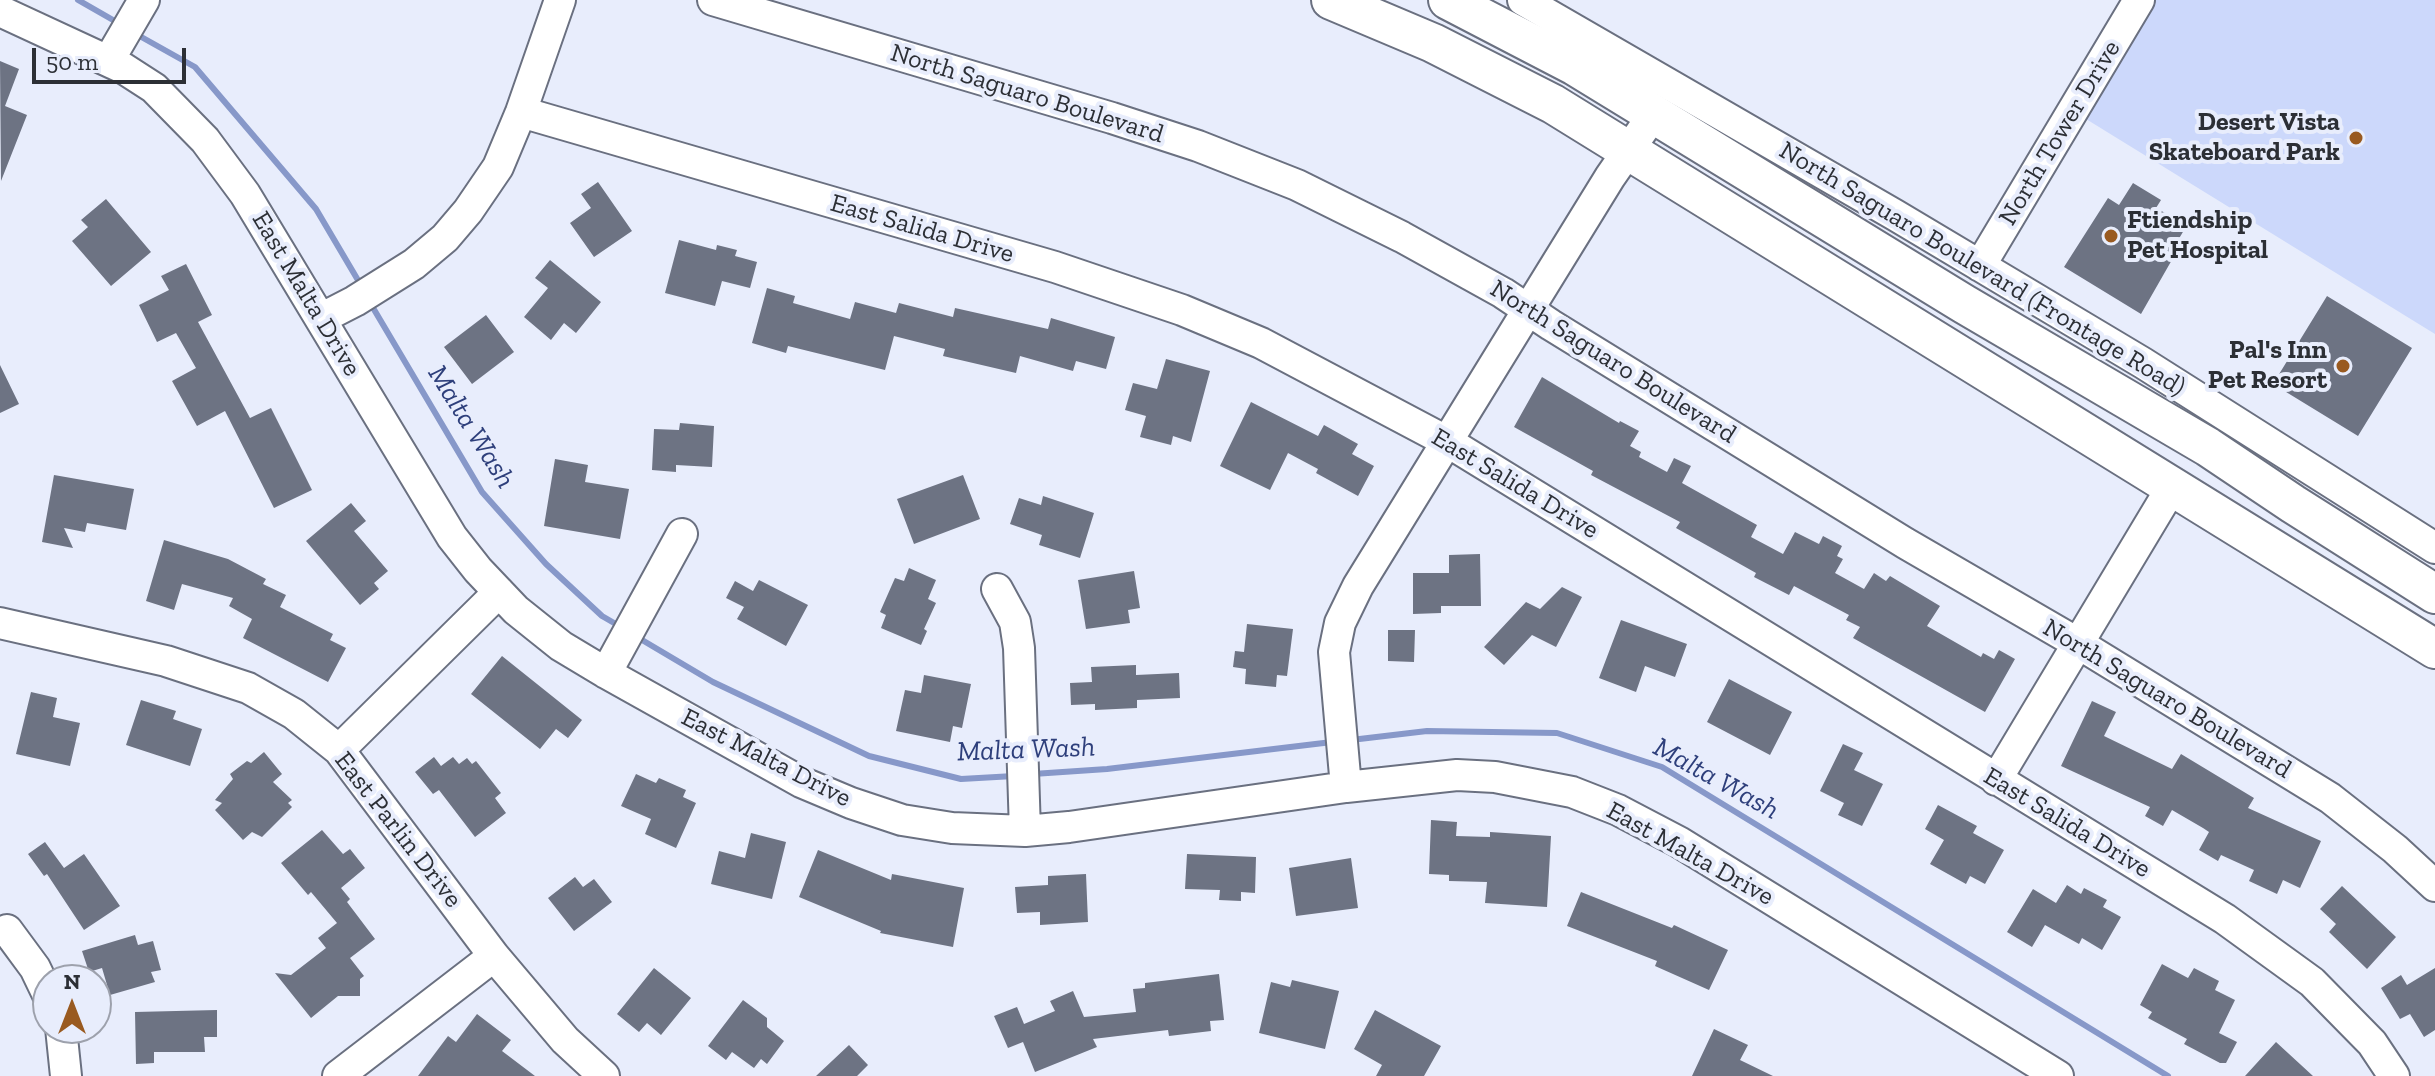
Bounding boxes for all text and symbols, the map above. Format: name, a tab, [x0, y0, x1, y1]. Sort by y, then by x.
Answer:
scale bar	[36, 32, 190, 82]
street label: North Tower Drive	[1992, 35, 2128, 231]
street label: North Saguaro Boulevard	[887, 38, 1167, 150]
text: 50 m	[46, 47, 98, 76]
place label: Desert Vista Skateboard Park	[2149, 107, 2340, 168]
marker: Desert Vista Skateboard Park	[2347, 129, 2365, 147]
street label: North Saguaro Boulevard (Frontage Road)	[1773, 135, 2191, 403]
street label: East Salida Drive	[827, 188, 1017, 270]
place label: Ftiendship Pet Hospital	[2127, 205, 2268, 266]
street label: East Malta Drive	[245, 206, 367, 382]
marker: Ftiendship Pet Hospital	[2102, 227, 2120, 245]
street label: North Saguaro Boulevard	[1484, 273, 1742, 451]
place label: Pal's Inn Pet Resort	[2208, 335, 2327, 396]
marker: Pal's Inn Pet Resort	[2334, 357, 2352, 375]
water label: Malta Wash	[420, 359, 522, 495]
street label: East Salida Drive	[1426, 422, 1604, 546]
street label: North Saguaro Boulevard	[2037, 612, 2297, 786]
street label: East Malta Drive	[676, 702, 856, 814]
water label: Malta Wash	[956, 731, 1096, 769]
water label: Malta Wash	[1647, 731, 1785, 827]
street label: East Parlin Drive	[328, 746, 468, 914]
street label: East Salida Drive	[1978, 761, 2156, 885]
street label: East Malta Drive	[1601, 795, 1779, 913]
north arrow	[32, 964, 112, 1044]
text: N	[64, 968, 80, 995]

